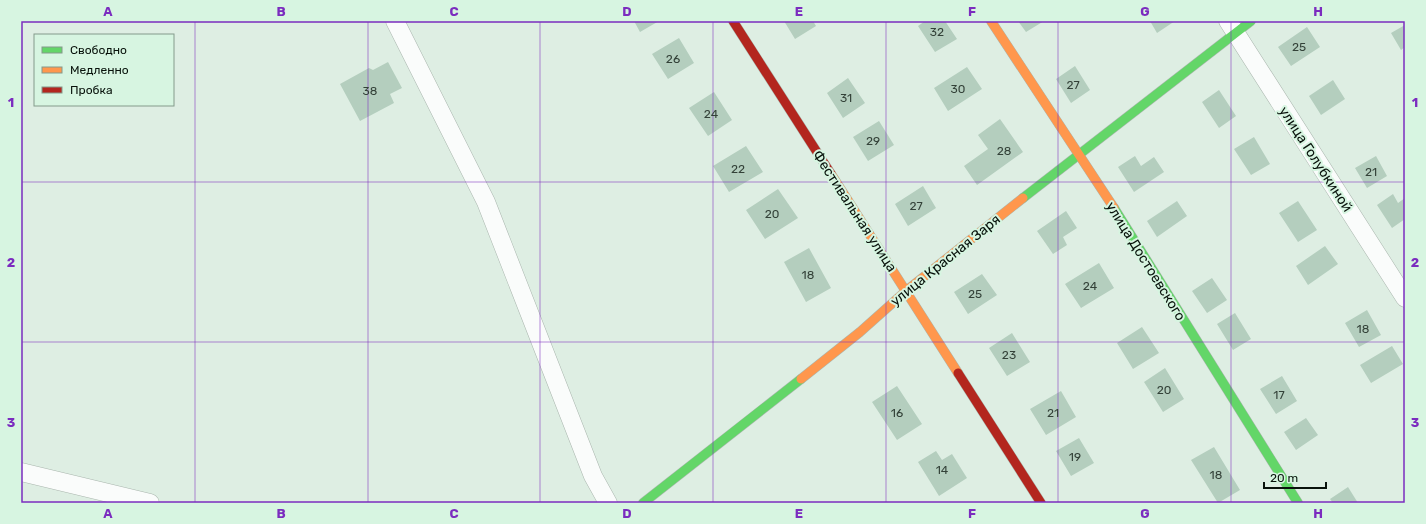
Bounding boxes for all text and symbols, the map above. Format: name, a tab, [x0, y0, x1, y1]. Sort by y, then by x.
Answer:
text: A	[103, 4, 113, 19]
text: B	[276, 4, 286, 19]
text: C	[449, 4, 459, 19]
text: D	[622, 4, 632, 19]
text: E	[795, 4, 803, 19]
text: F	[968, 4, 976, 19]
text: G	[1140, 4, 1150, 19]
text: H	[1313, 4, 1323, 19]
house number: 32	[930, 25, 944, 39]
legend	[34, 34, 174, 106]
house number: 25	[1292, 40, 1306, 54]
text: Свободно	[70, 43, 127, 57]
house number: 26	[666, 52, 680, 66]
text: Медленно	[70, 63, 129, 77]
house number: 27	[1066, 78, 1080, 92]
house number: 30	[951, 82, 965, 96]
text: Пробка	[70, 83, 113, 97]
house number: 38	[363, 84, 377, 98]
house number: 31	[840, 91, 852, 105]
text: 1	[8, 95, 14, 110]
text: 1	[1412, 95, 1418, 110]
street label: улица Голубкиной	[1275, 103, 1356, 215]
house number: 24	[704, 107, 719, 121]
house number: 29	[866, 134, 880, 148]
house number: 28	[997, 144, 1011, 158]
street label: Фестивальная улица	[809, 147, 900, 275]
house number: 22	[731, 162, 745, 176]
house number: 21	[1365, 165, 1377, 179]
house number: 27	[909, 199, 923, 213]
street label: улица Достоевского	[1102, 199, 1189, 324]
house number: 20	[765, 207, 779, 221]
street label: улица Красная Заря	[887, 211, 1004, 310]
text: 2	[7, 255, 15, 270]
text: 2	[1411, 255, 1419, 270]
house number: 18	[802, 268, 814, 282]
house number: 24	[1083, 279, 1098, 293]
house number: 25	[968, 287, 982, 301]
house number: 18	[1357, 322, 1369, 336]
house number: 23	[1002, 348, 1016, 362]
house number: 20	[1157, 383, 1171, 397]
house number: 17	[1273, 388, 1285, 402]
house number: 16	[891, 406, 903, 420]
house number: 21	[1047, 406, 1059, 420]
text: 3	[7, 415, 16, 430]
text: 3	[1411, 415, 1420, 430]
house number: 19	[1069, 450, 1081, 464]
house number: 14	[936, 463, 949, 477]
scale bar	[1264, 464, 1326, 490]
house number: 18	[1210, 468, 1222, 482]
text: 20 m	[1270, 471, 1298, 485]
text: A	[103, 506, 113, 521]
text: B	[276, 506, 286, 521]
text: C	[449, 506, 459, 521]
text: D	[622, 506, 632, 521]
text: E	[795, 506, 803, 521]
text: F	[968, 506, 976, 521]
text: G	[1140, 506, 1150, 521]
text: H	[1313, 506, 1323, 521]

